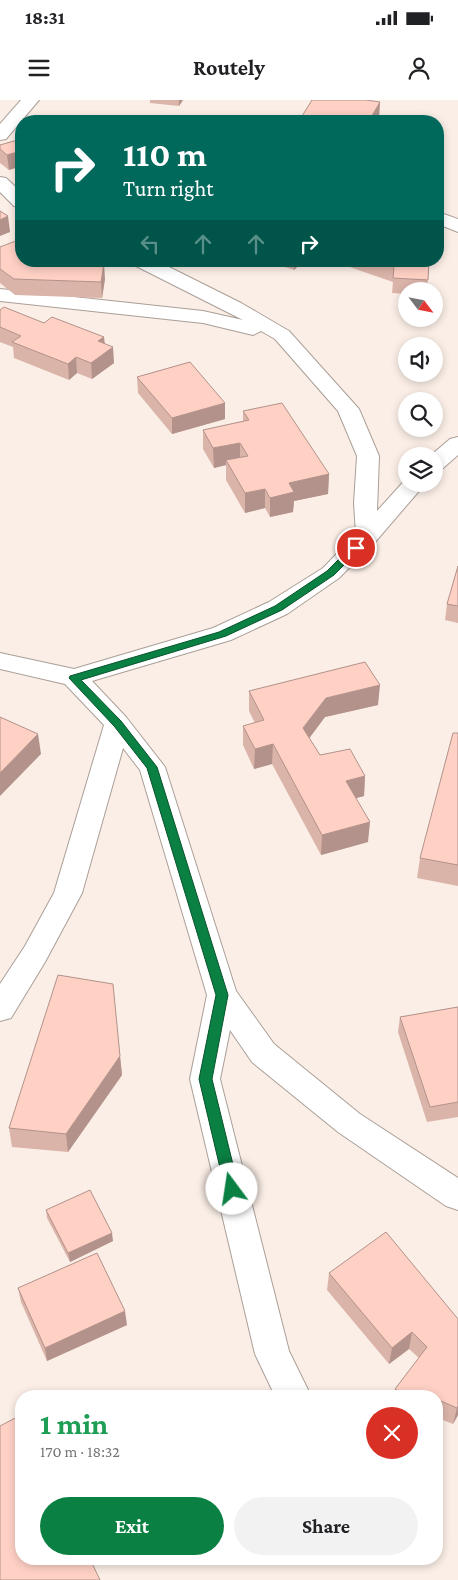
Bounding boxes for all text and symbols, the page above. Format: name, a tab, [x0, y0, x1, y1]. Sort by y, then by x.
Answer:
text: 18:31	[25, 7, 65, 28]
icon: menu	[25, 54, 53, 82]
icon: person	[405, 54, 433, 82]
text: Routely	[193, 55, 265, 80]
icon: right	[40, 135, 105, 200]
text: 110 m	[123, 135, 207, 174]
text: Turn right	[123, 176, 214, 201]
icon: left	[136, 230, 164, 258]
icon: ahead	[189, 230, 217, 258]
icon: ahead	[242, 230, 270, 258]
icon: right	[295, 230, 323, 258]
north arrow	[398, 282, 442, 328]
map controls	[398, 282, 443, 492]
button: sound	[398, 337, 443, 382]
button: search	[398, 392, 443, 437]
button: layers	[398, 447, 443, 492]
pin	[335, 527, 377, 569]
icon: arrive	[342, 534, 370, 562]
position arrow	[205, 1162, 257, 1214]
text: 1 min	[40, 1407, 108, 1440]
button: close	[366, 1407, 418, 1459]
text: 170 m · 18:32	[40, 1443, 120, 1460]
button: Exit	[40, 1497, 224, 1555]
button: Share	[234, 1497, 418, 1555]

